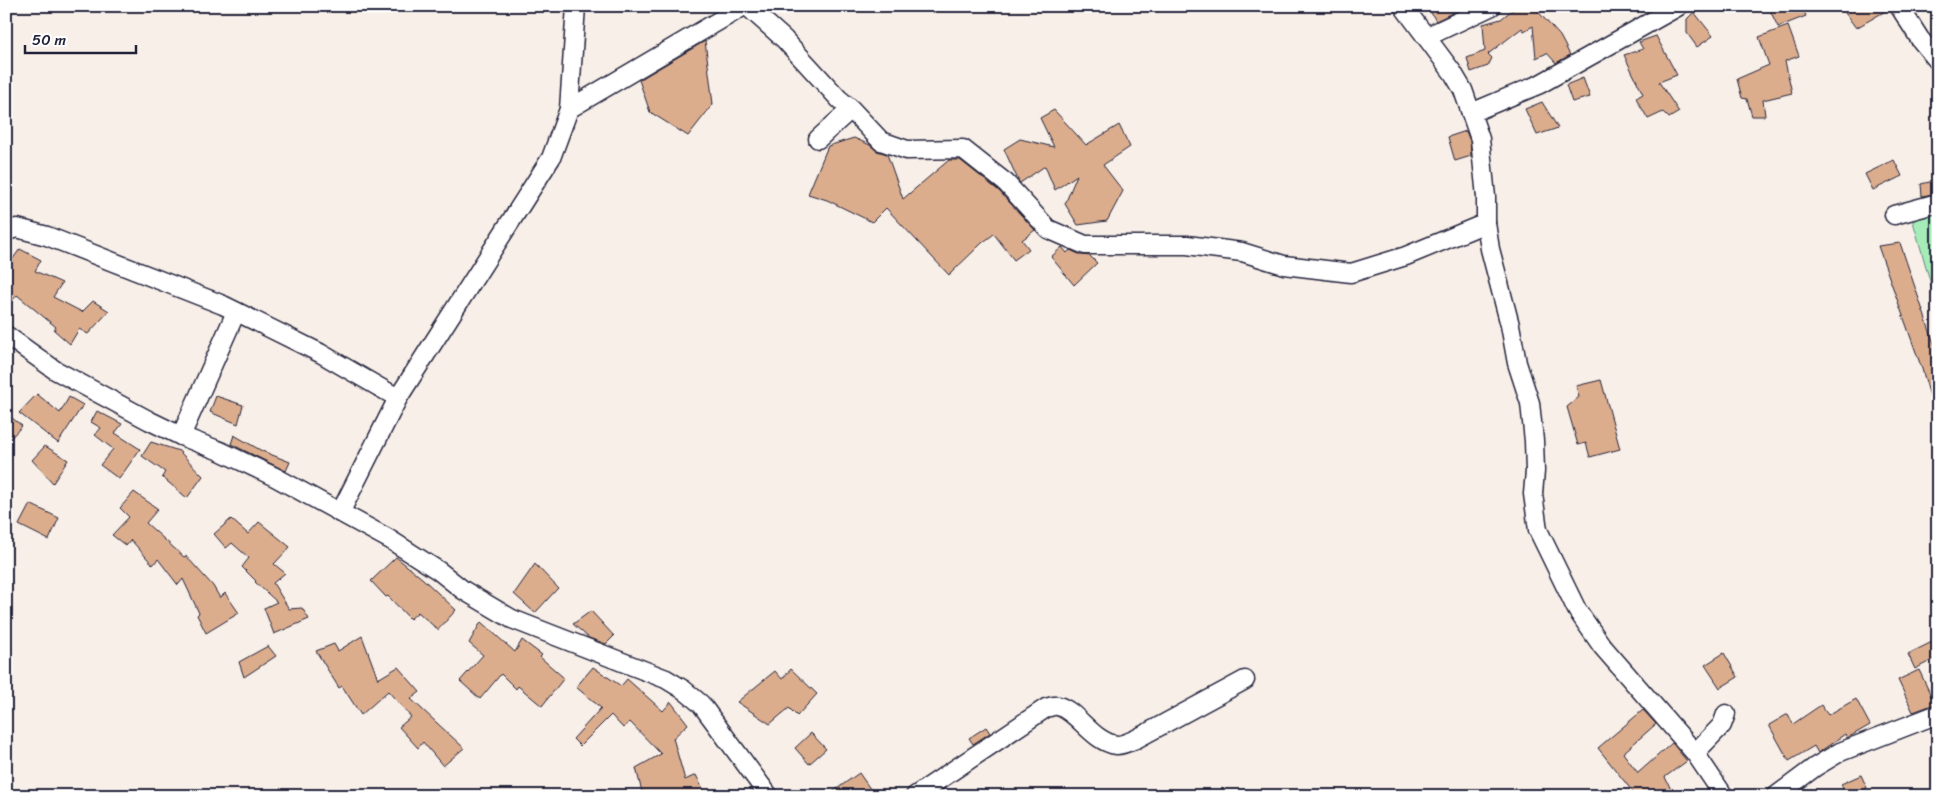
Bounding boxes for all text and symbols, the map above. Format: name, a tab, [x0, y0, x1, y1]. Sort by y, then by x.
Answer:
scale bar	[25, 22, 136, 54]
text: 50 m	[32, 27, 67, 53]

